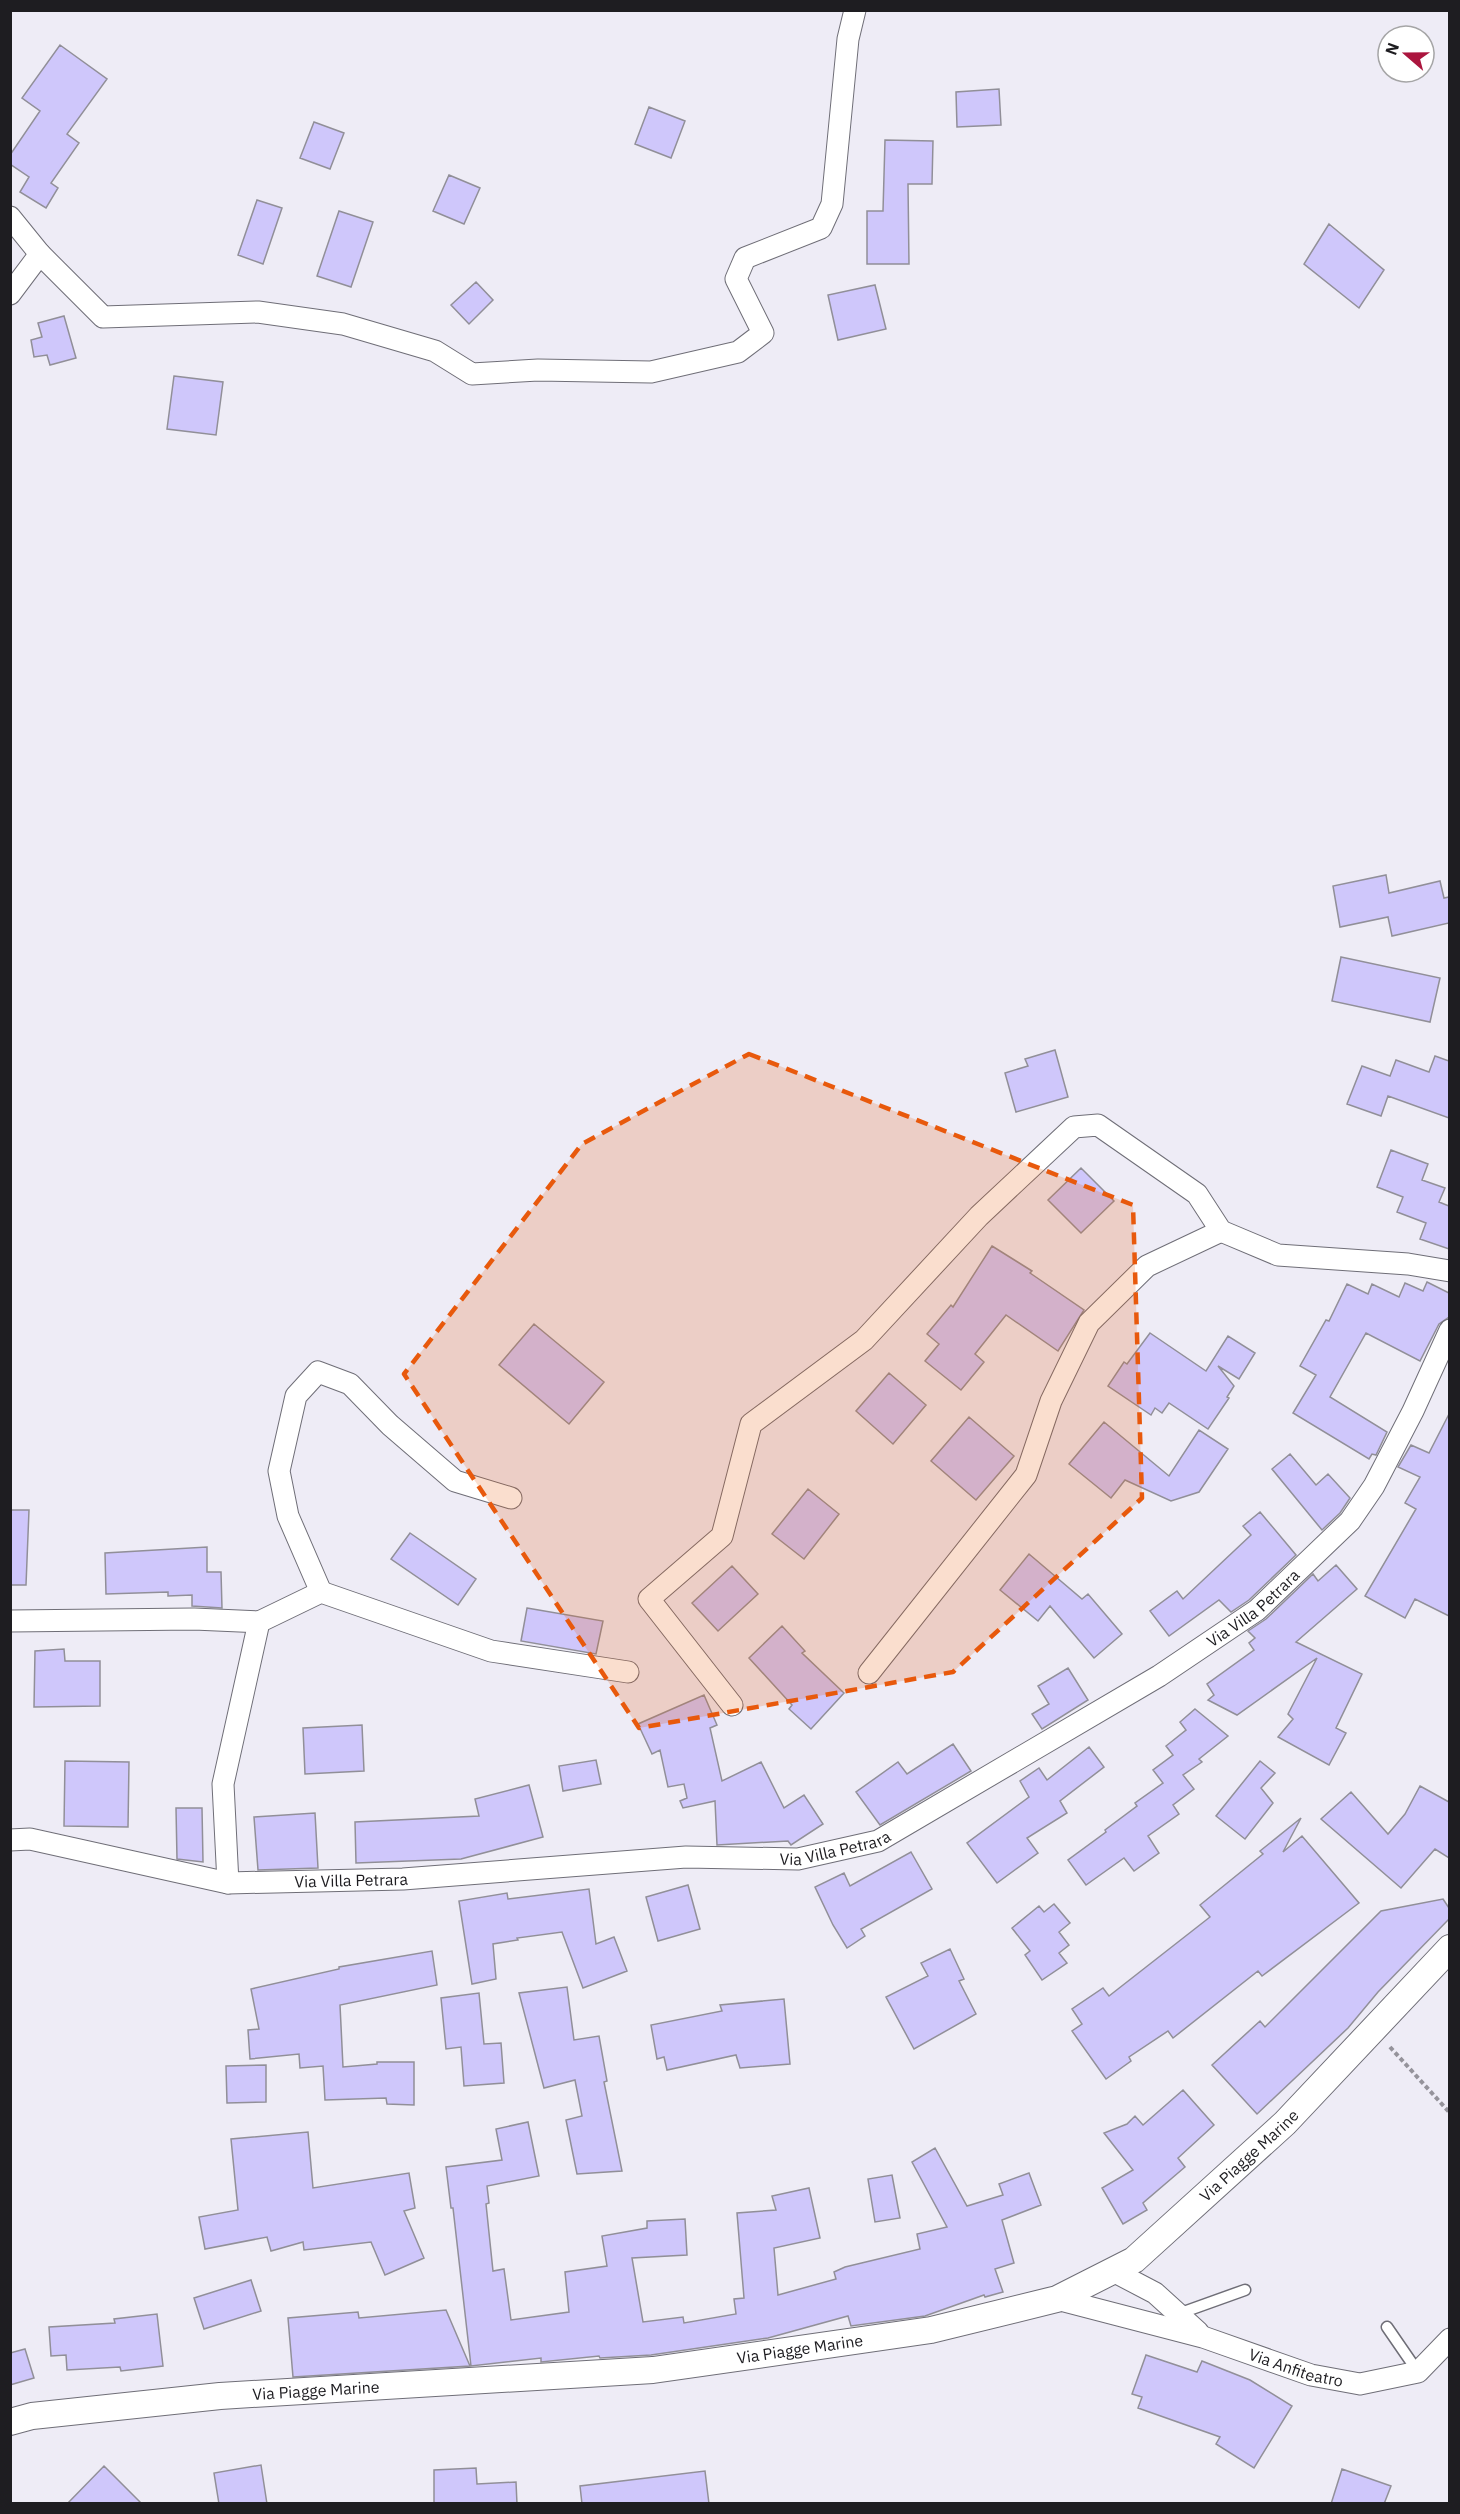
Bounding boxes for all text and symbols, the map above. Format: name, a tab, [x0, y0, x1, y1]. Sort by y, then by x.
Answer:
north arrow	[1376, 24, 1436, 84]
text: N	[1381, 40, 1403, 58]
street label: Via Villa Petrara	[1203, 1565, 1304, 1651]
street label: Via Villa Petrara	[779, 1826, 895, 1869]
street label: Via Villa Petrara	[294, 1869, 409, 1891]
street label: Via Piagge Marine	[1195, 2105, 1303, 2206]
street label: Via Piagge Marine	[736, 2330, 864, 2368]
street label: Via Anfiteatro	[1246, 2344, 1345, 2391]
street label: Via Piagge Marine	[252, 2376, 380, 2404]

